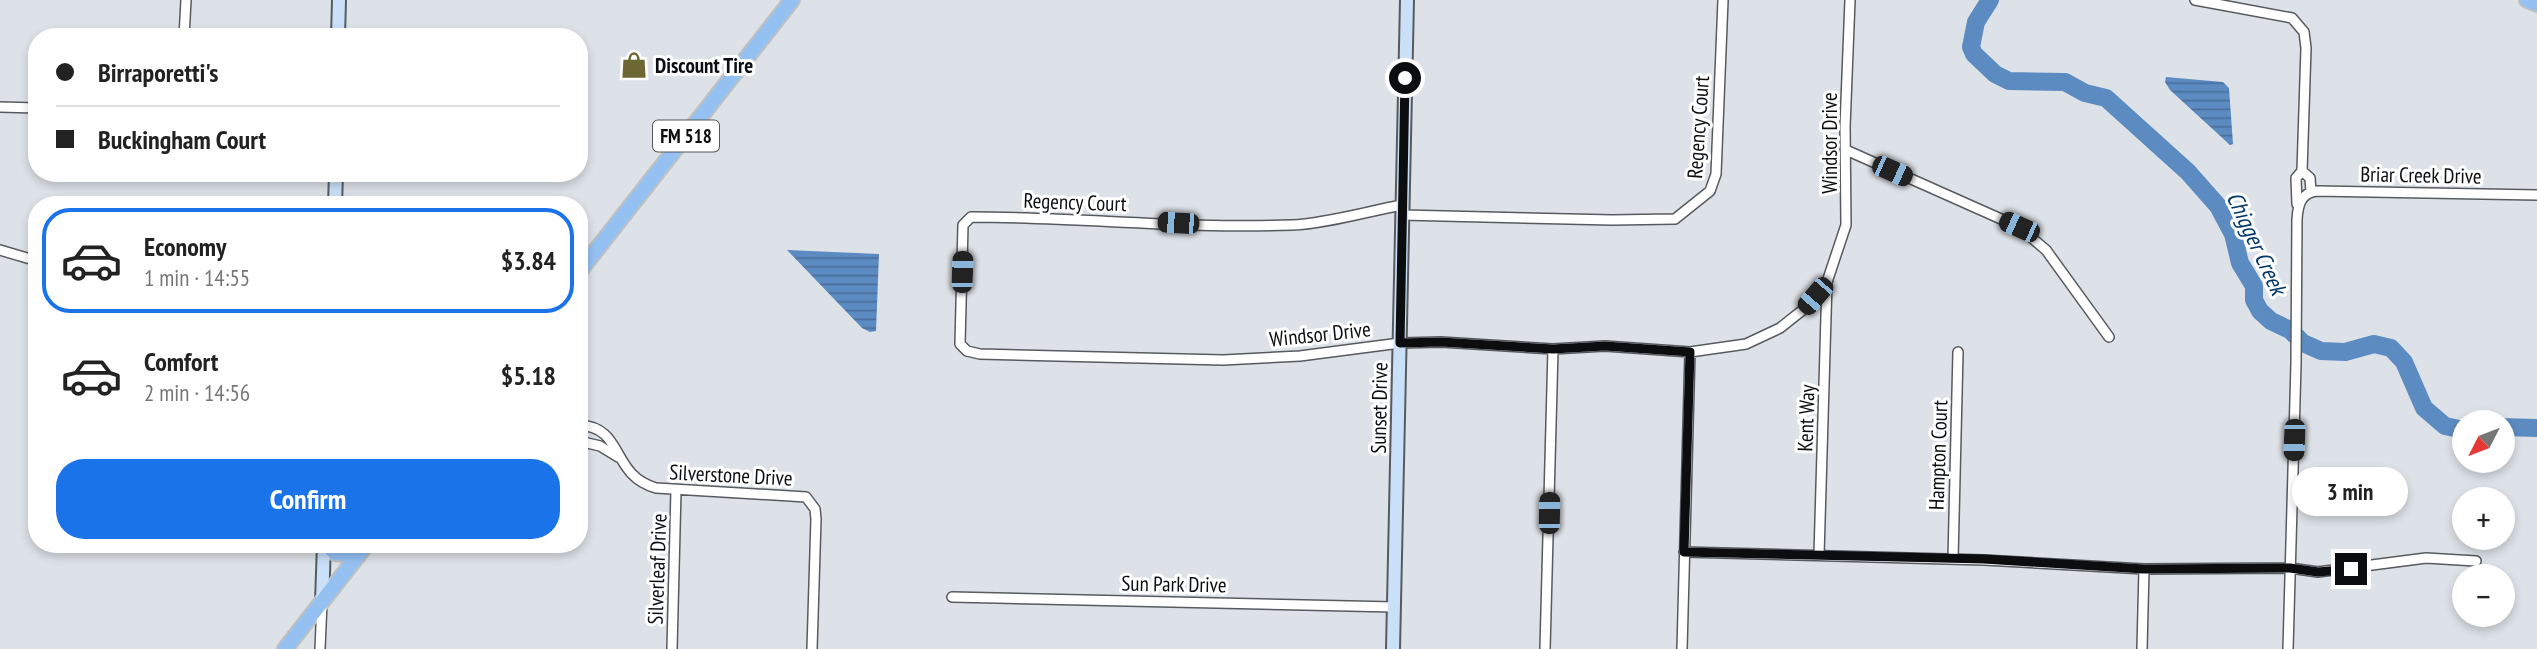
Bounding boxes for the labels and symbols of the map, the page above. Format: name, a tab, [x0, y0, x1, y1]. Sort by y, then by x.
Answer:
shop icon: Discount Tire	[619, 50, 649, 80]
place label: Discount Tire	[655, 52, 753, 79]
route start	[1389, 62, 1421, 94]
street label: Regency Court	[1681, 74, 1715, 179]
street label: Windsor Drive	[1816, 92, 1843, 194]
road number: FM 518	[653, 120, 719, 152]
car	[1869, 153, 1916, 189]
street label: Briar Creek Drive	[2360, 160, 2482, 190]
street label: Regency Court	[1023, 187, 1127, 217]
water label: Chigger Creek	[2221, 187, 2295, 302]
car	[1996, 209, 2043, 245]
car	[1157, 211, 1200, 235]
car	[951, 251, 974, 293]
car	[1794, 273, 1837, 319]
street label: Windsor Drive	[1268, 315, 1372, 353]
street label: Sunset Drive	[1365, 362, 1393, 454]
street label: Kent Way	[1791, 384, 1821, 452]
street label: Hampton Court	[1923, 399, 1953, 510]
north arrow	[2452, 410, 2515, 472]
car	[2283, 419, 2306, 461]
street label: Silverstone Drive	[669, 458, 793, 492]
callout: 3 min	[2293, 468, 2409, 516]
car	[1539, 492, 1560, 534]
street label: Silverleaf Drive	[642, 513, 672, 625]
route end	[2335, 553, 2367, 585]
street label: Sun Park Drive	[1121, 570, 1227, 598]

